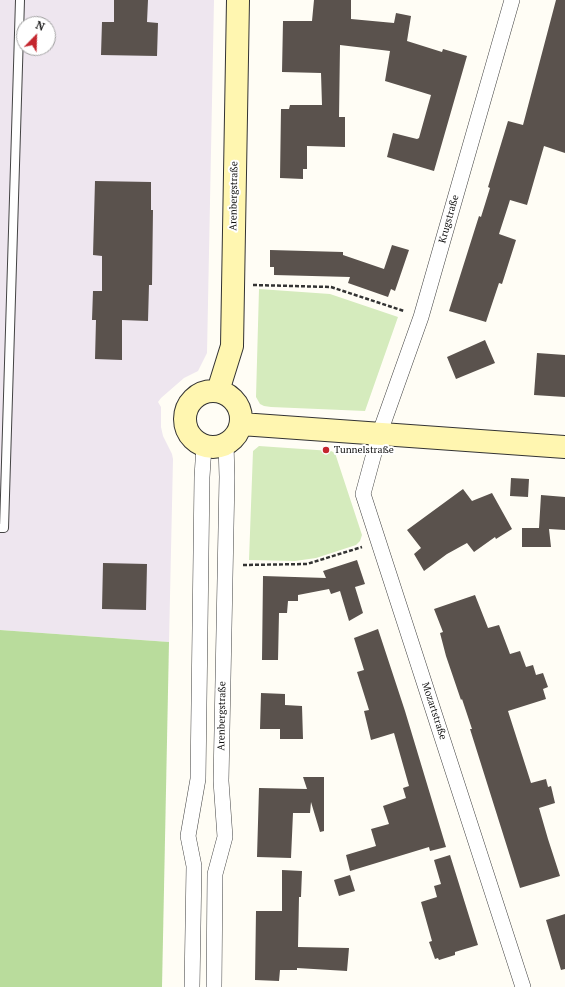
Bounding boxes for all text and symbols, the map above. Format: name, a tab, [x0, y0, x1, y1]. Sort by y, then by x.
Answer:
north arrow	[16, 16, 56, 56]
text: N	[34, 18, 47, 34]
street label: Arenbergstraße	[227, 161, 241, 231]
street label: Krugstraße	[436, 193, 462, 245]
place label: Tunnelstraße	[334, 444, 394, 456]
marker: Tunnelstraße	[321, 445, 331, 455]
street label: Arenbergstraße	[215, 681, 229, 751]
street label: Mozartstraße	[419, 681, 449, 741]

